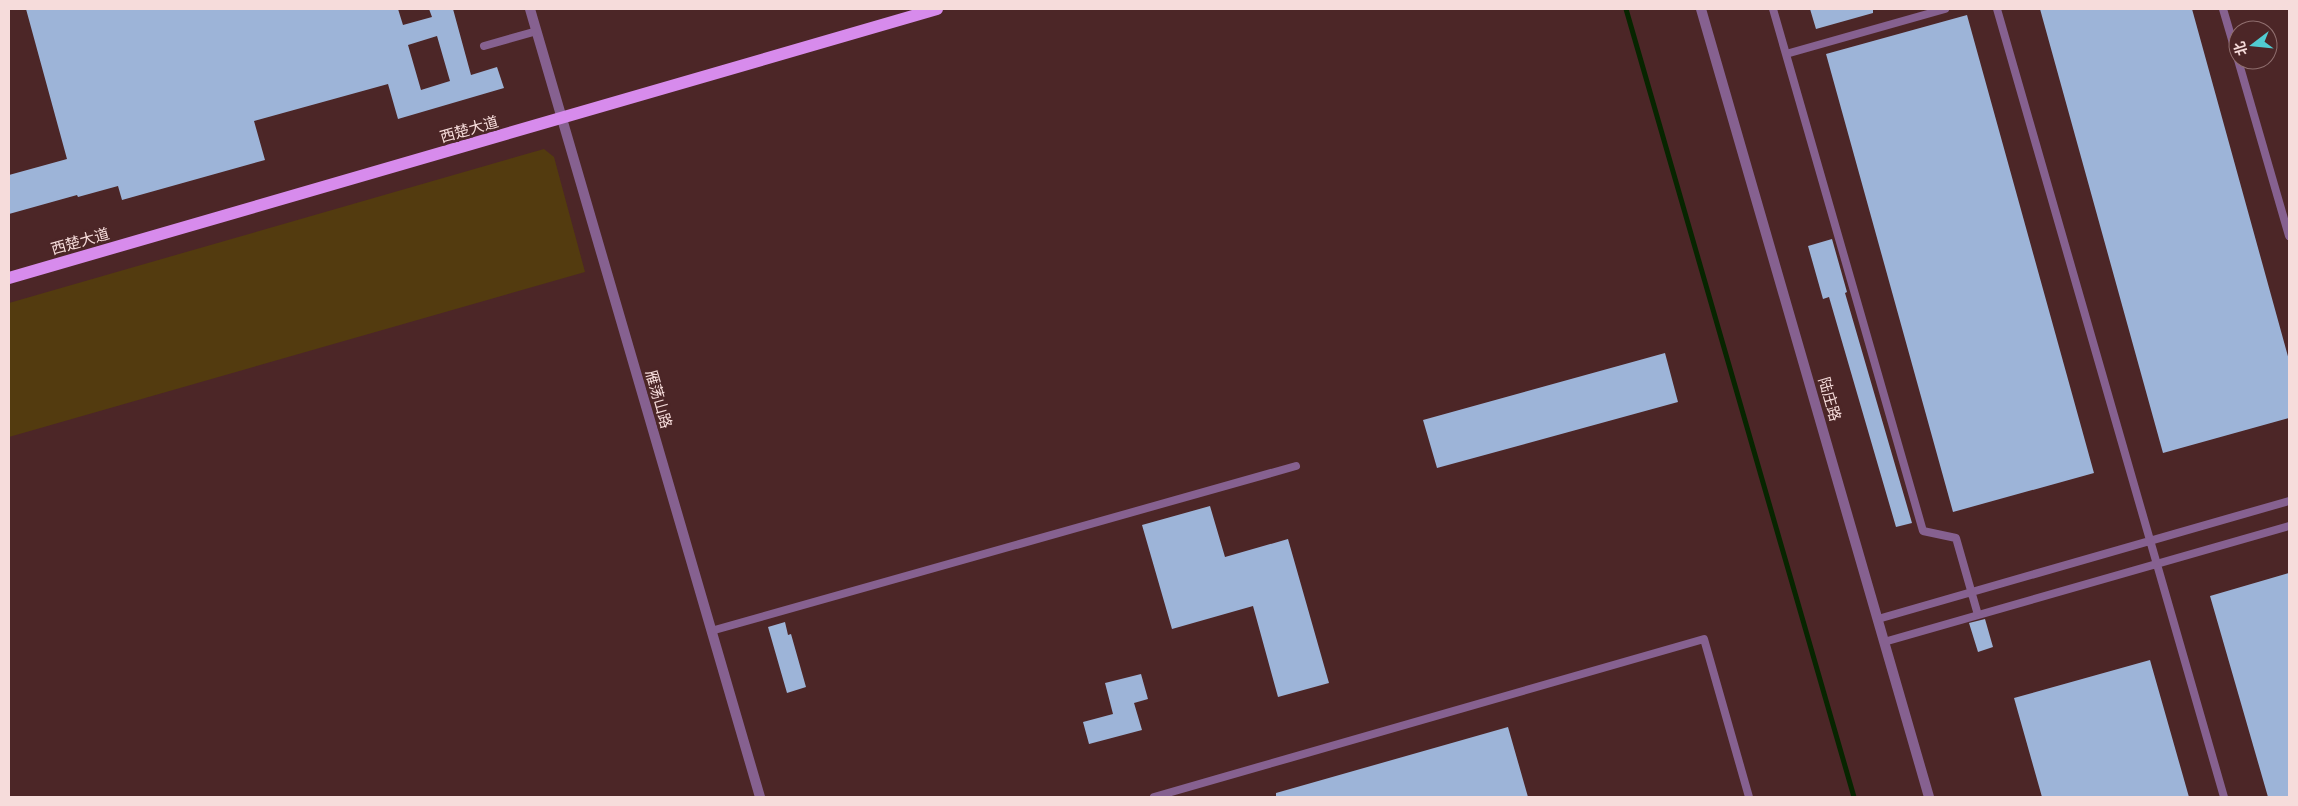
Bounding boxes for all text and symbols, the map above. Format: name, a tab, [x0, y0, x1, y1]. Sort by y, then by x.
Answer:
north arrow	[2228, 20, 2278, 70]
text: 北	[2231, 40, 2250, 58]
street label: 西楚大道	[438, 113, 500, 145]
street label: 西楚大道	[49, 225, 111, 257]
street label: 雁荡山路	[643, 368, 675, 430]
street label: 陆庄路	[1816, 375, 1844, 423]

